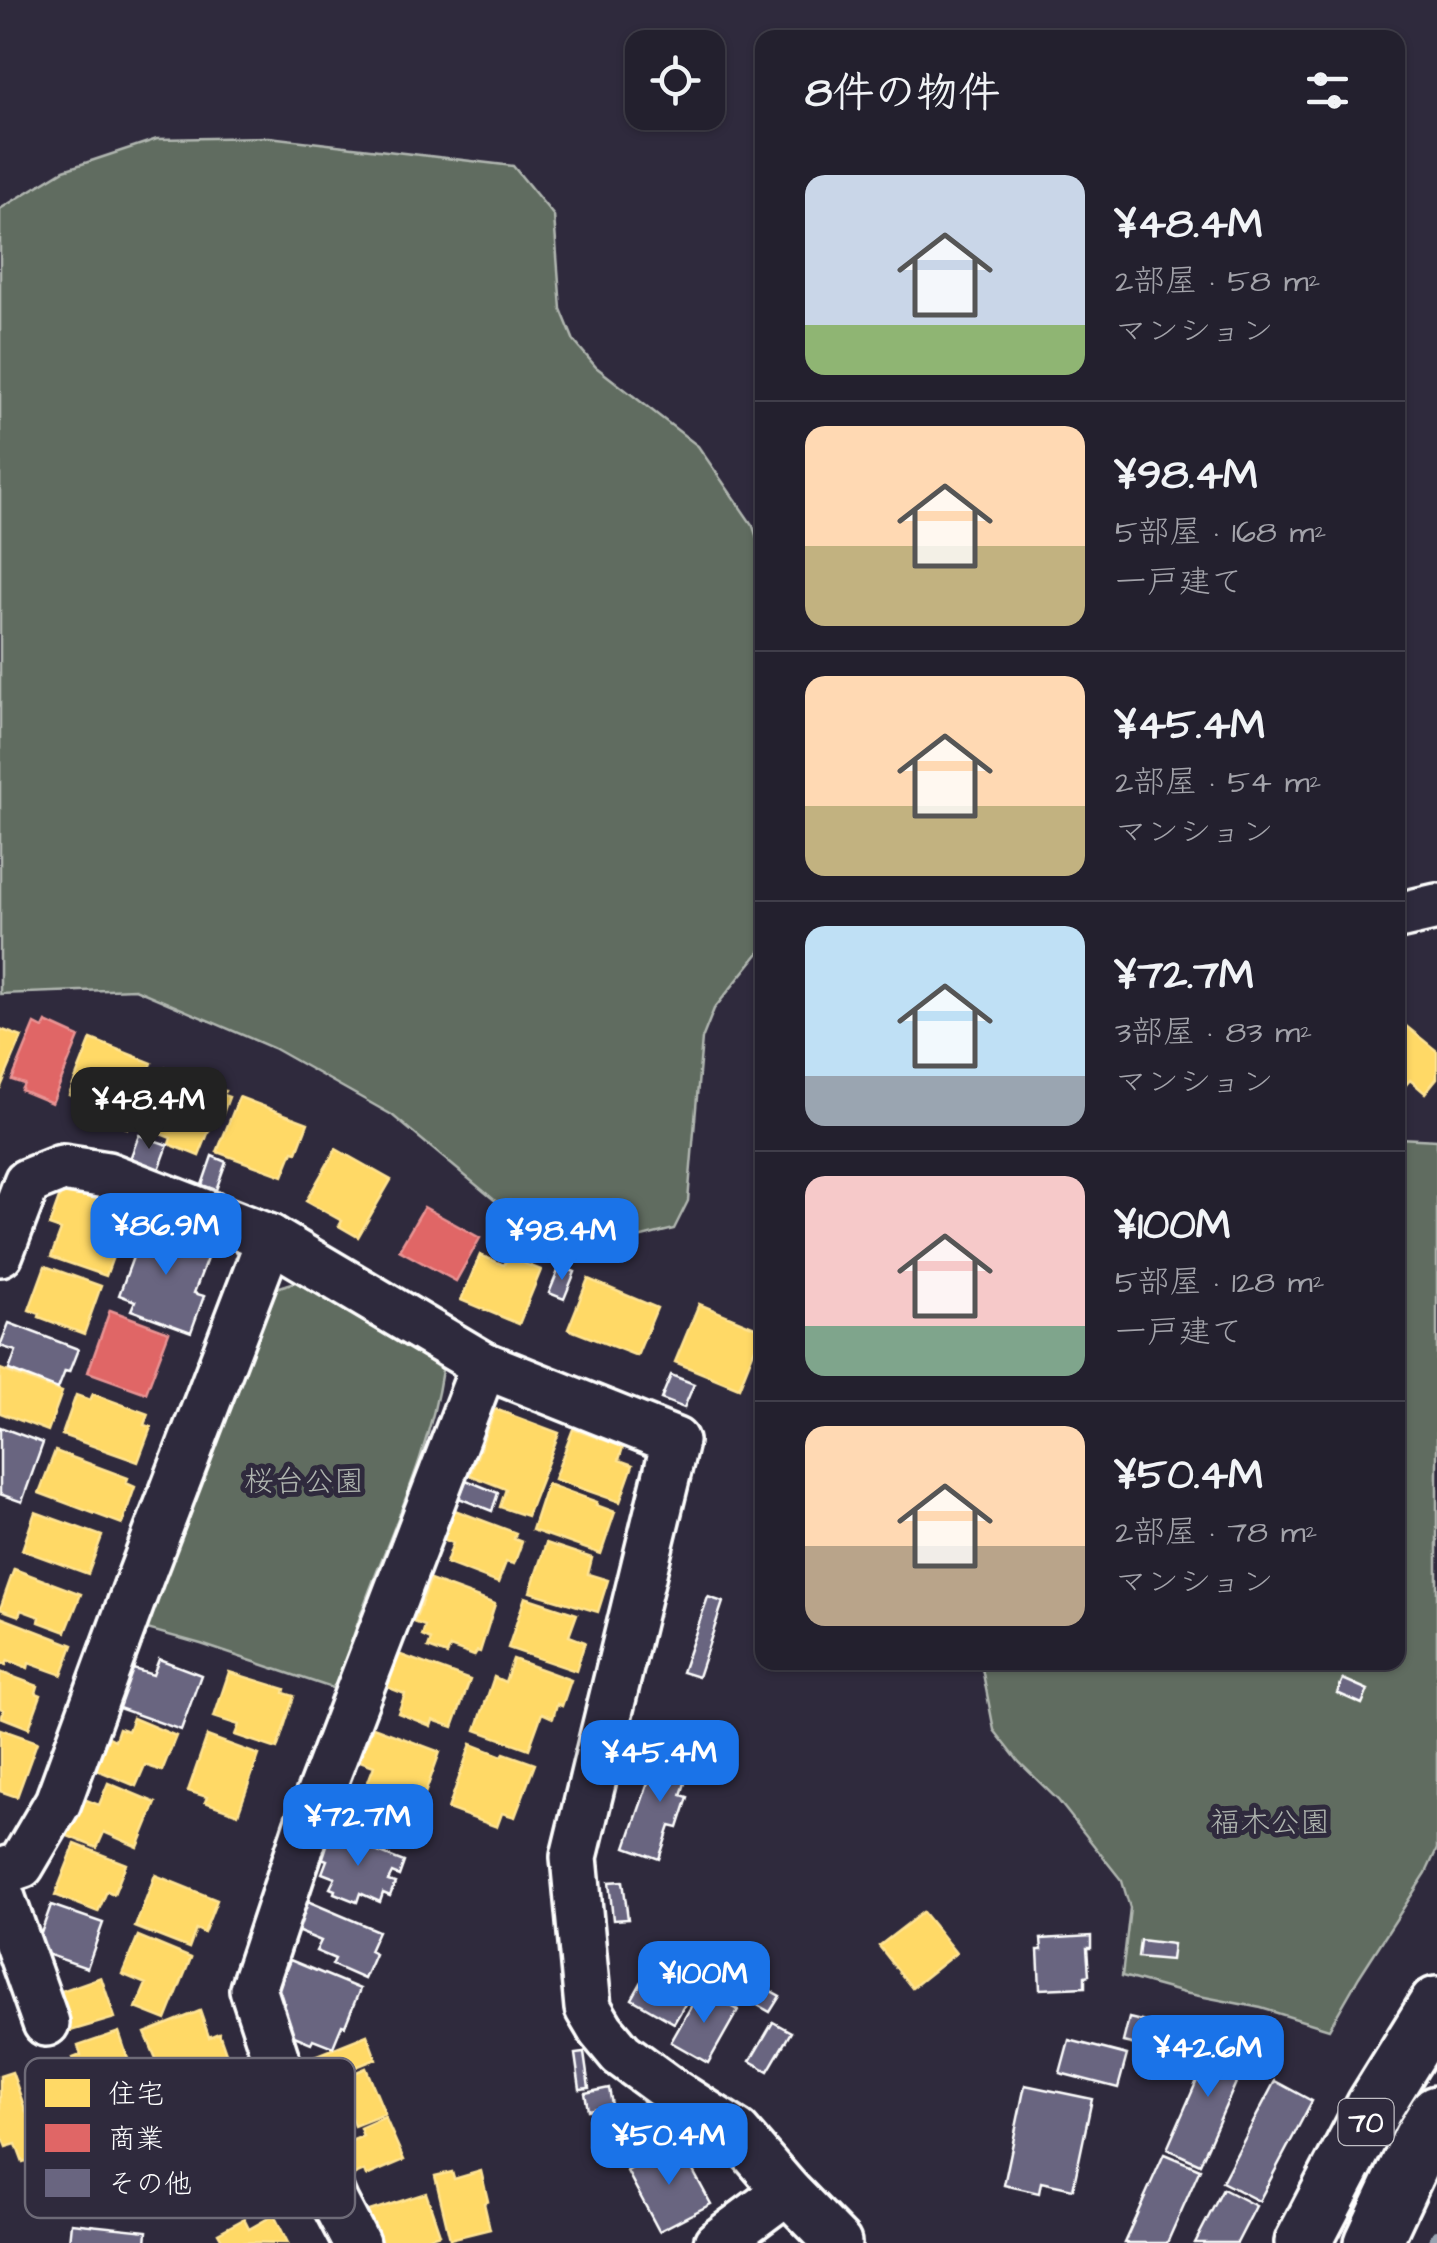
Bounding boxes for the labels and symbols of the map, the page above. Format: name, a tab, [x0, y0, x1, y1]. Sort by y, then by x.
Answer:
pin: ¥48.4M	[68, 1067, 230, 1152]
pin: ¥86.9M	[85, 1193, 247, 1278]
pin: ¥98.4M	[481, 1198, 643, 1283]
park label: 桜台公園	[244, 1461, 364, 1503]
pin: ¥45.4M	[579, 1720, 741, 1805]
pin: ¥72.7M	[277, 1784, 439, 1869]
park label: 福木公園	[1210, 1802, 1330, 1844]
pin: ¥100M	[634, 1941, 774, 2026]
pin: ¥42.6M	[1127, 2015, 1289, 2100]
legend	[25, 2058, 355, 2218]
text: 住宅	[108, 2075, 164, 2114]
road number: 70	[1338, 2099, 1394, 2145]
pin: ¥50.4M	[588, 2103, 750, 2188]
text: 商業	[108, 2120, 164, 2159]
text: その他	[108, 2165, 192, 2204]

